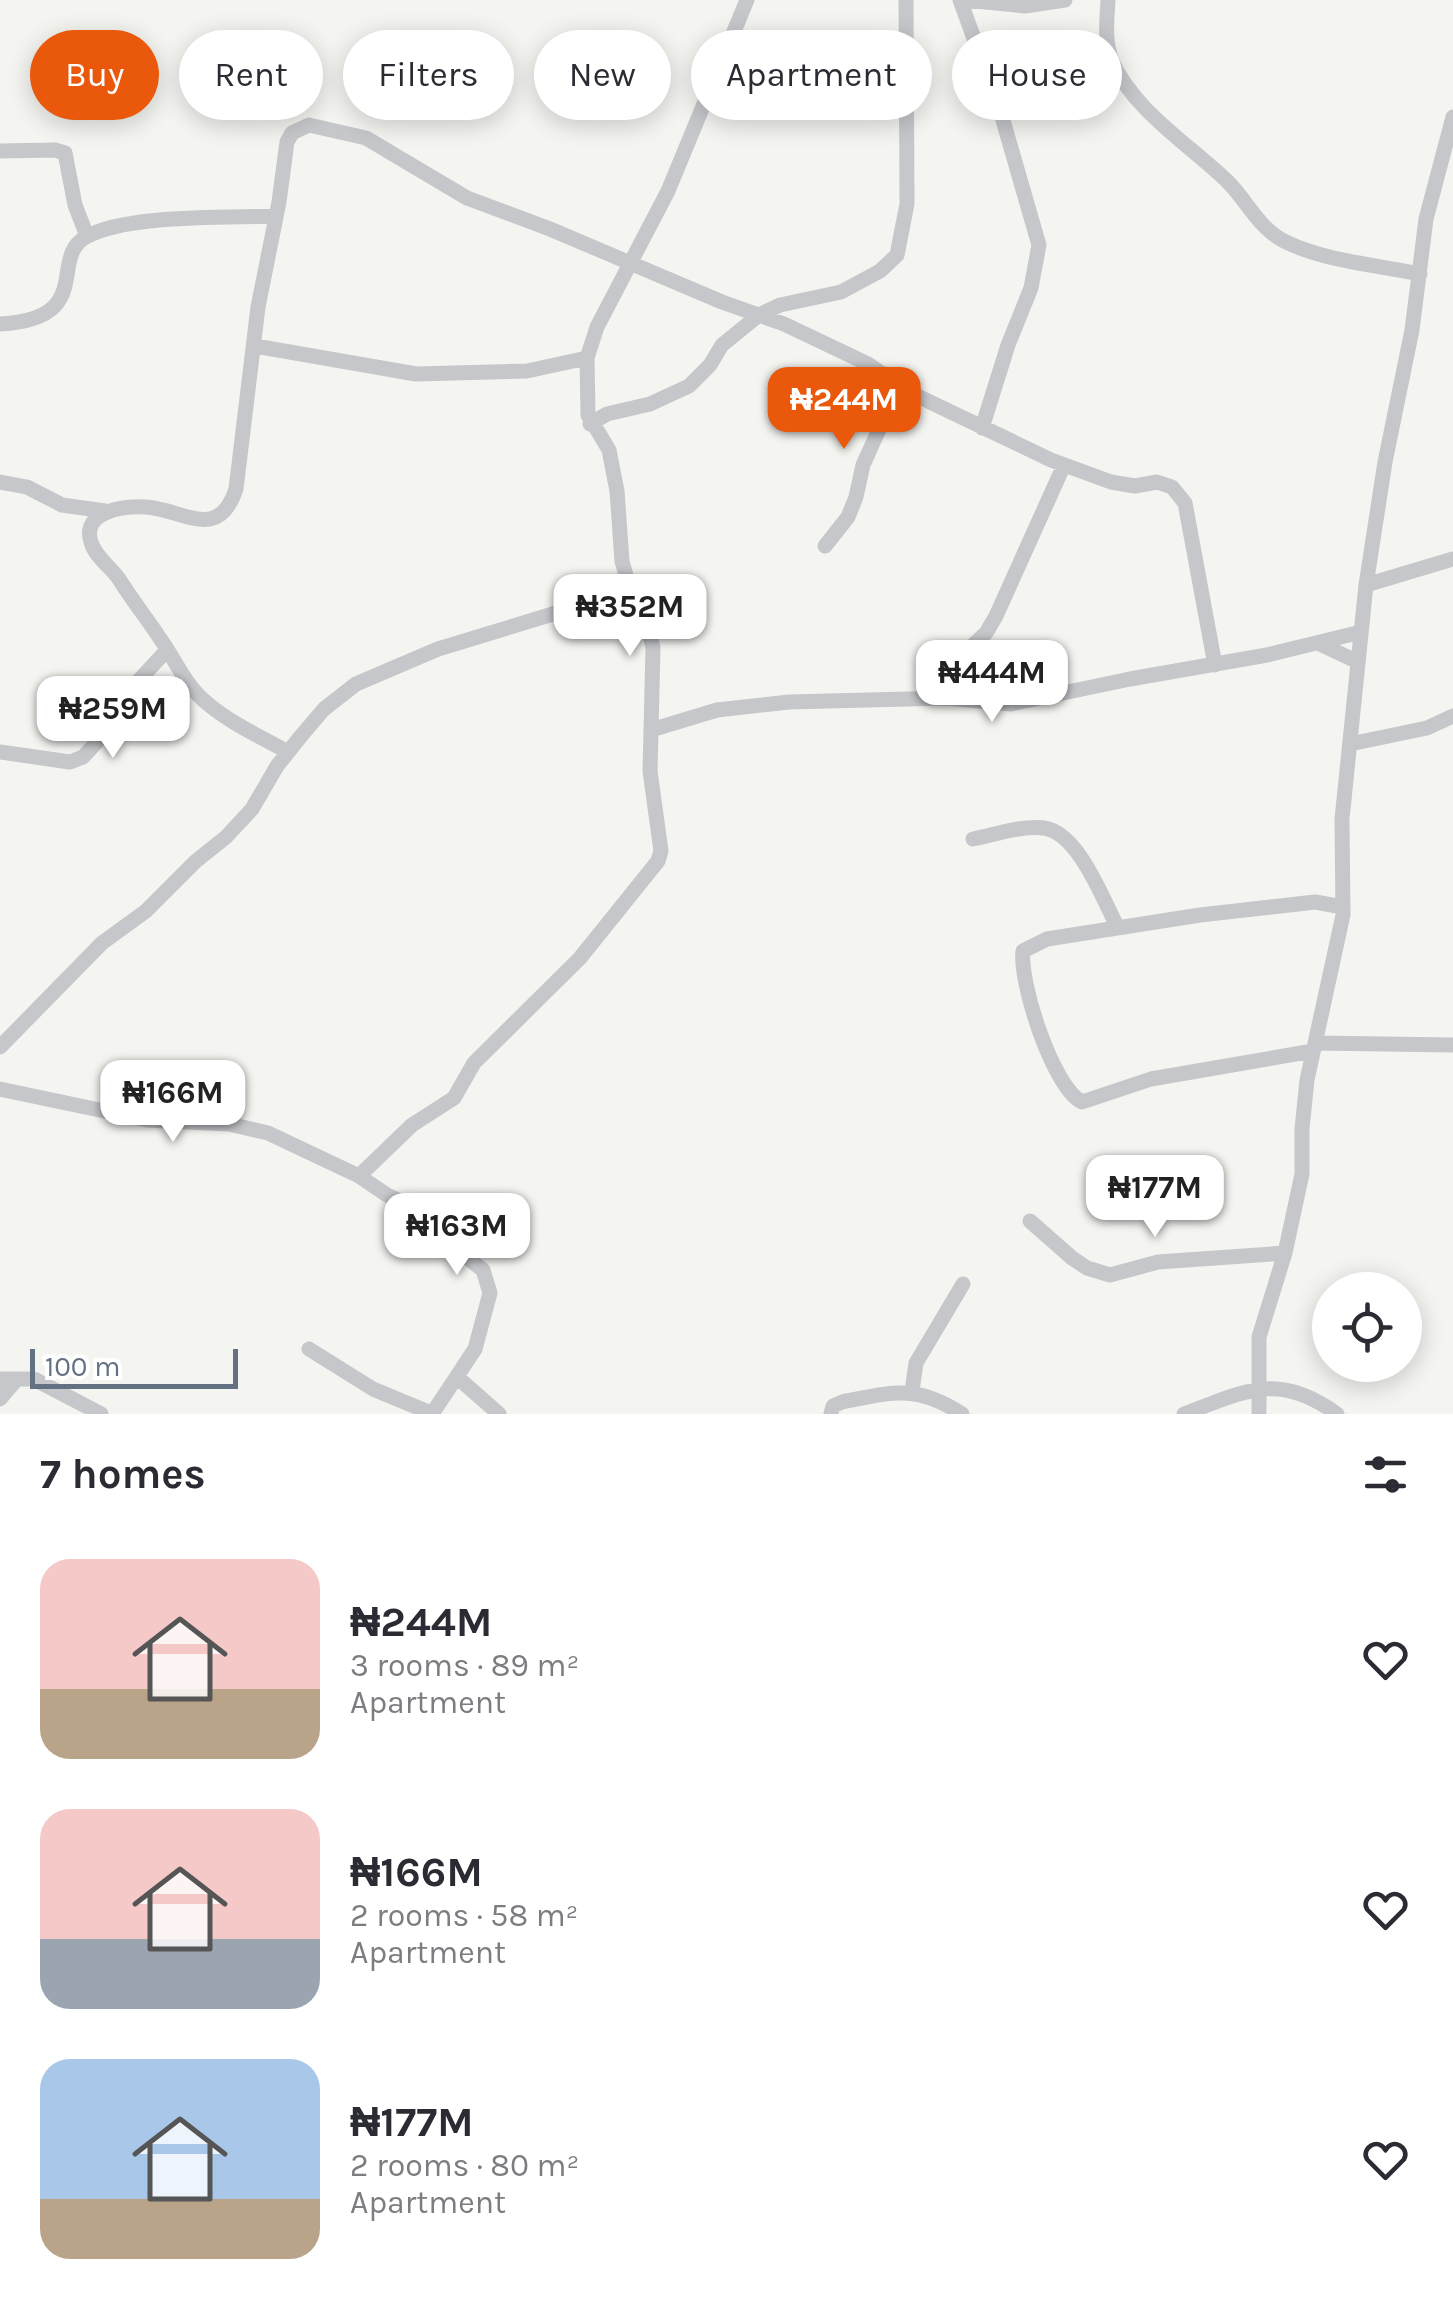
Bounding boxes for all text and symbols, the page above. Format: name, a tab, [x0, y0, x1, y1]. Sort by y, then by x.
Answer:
chip: Buy	[30, 30, 159, 120]
chip: Rent	[179, 30, 323, 120]
chip: Filters	[343, 30, 514, 120]
chip: New	[534, 30, 671, 120]
chip: Apartment	[691, 30, 932, 120]
chip: House	[952, 30, 1122, 120]
pin: ₦244M	[774, 367, 914, 452]
text: ₦244M	[790, 381, 898, 418]
pin: ₦352M	[560, 574, 700, 659]
text: ₦352M	[576, 588, 684, 625]
pin: ₦444M	[922, 640, 1062, 725]
text: ₦444M	[938, 654, 1046, 691]
pin: ₦259M	[43, 676, 183, 761]
text: ₦259M	[59, 690, 167, 727]
pin: ₦166M	[103, 1060, 243, 1145]
text: ₦166M	[122, 1074, 224, 1111]
pin: ₦177M	[1085, 1155, 1225, 1240]
text: ₦177M	[1108, 1169, 1202, 1206]
pin: ₦163M	[387, 1193, 527, 1278]
text: ₦163M	[406, 1207, 508, 1244]
map controls	[1312, 1272, 1422, 1382]
button: locate	[1312, 1272, 1422, 1382]
scale bar	[30, 1344, 238, 1388]
text: 100 m	[45, 1350, 120, 1383]
icon: filters	[1358, 1447, 1413, 1502]
text: 7 homes	[40, 1449, 206, 1499]
text: ₦244M	[350, 1597, 492, 1647]
icon: home	[120, 1599, 240, 1719]
icon: heart	[1358, 1632, 1413, 1687]
text: 3 rooms · 89 m²	[350, 1647, 579, 1684]
text: Apartment	[350, 1684, 506, 1721]
text: ₦166M	[350, 1847, 483, 1897]
icon: home	[120, 1849, 240, 1969]
icon: heart	[1358, 1882, 1413, 1937]
text: 2 rooms · 58 m²	[350, 1897, 578, 1934]
text: Apartment	[350, 1934, 506, 1971]
text: ₦177M	[350, 2097, 474, 2147]
icon: home	[120, 2099, 240, 2219]
icon: heart	[1358, 2132, 1413, 2187]
text: 2 rooms · 80 m²	[350, 2147, 579, 2184]
text: Apartment	[350, 2184, 506, 2221]

